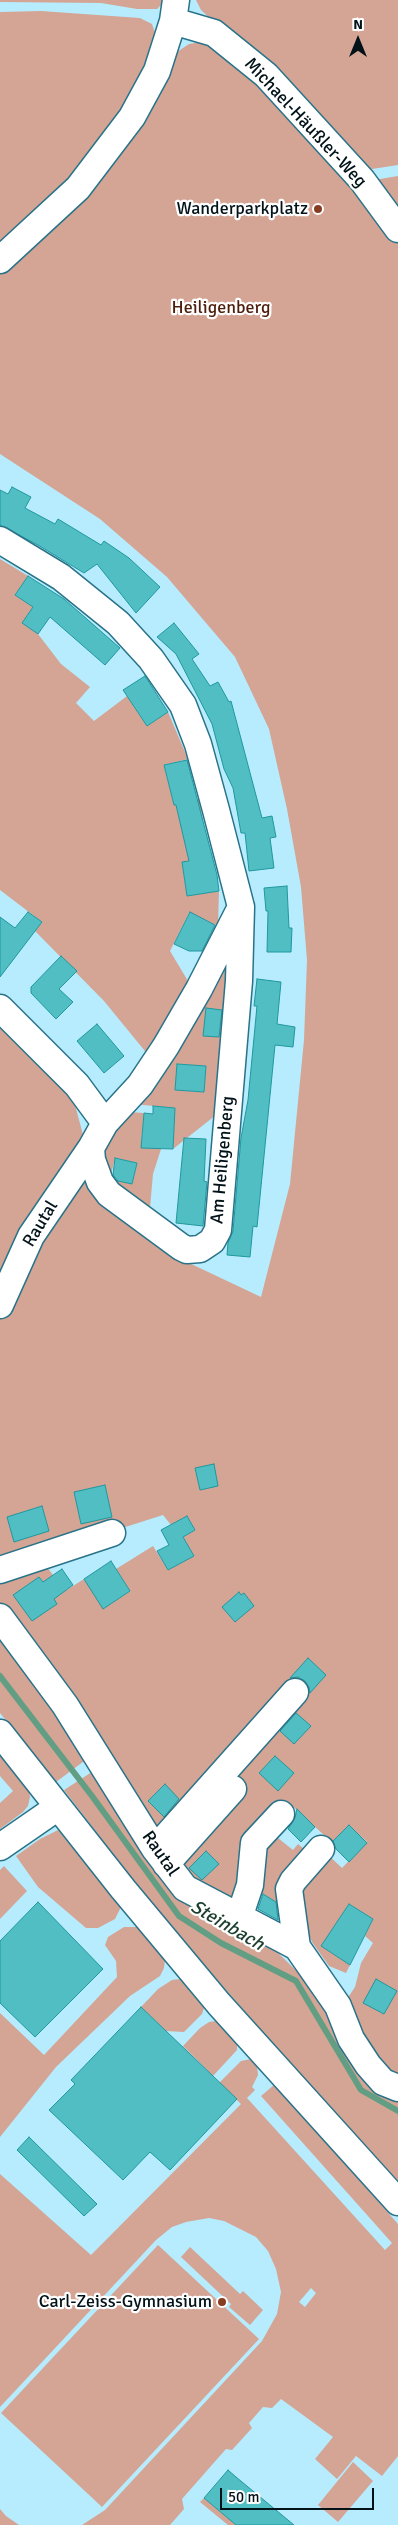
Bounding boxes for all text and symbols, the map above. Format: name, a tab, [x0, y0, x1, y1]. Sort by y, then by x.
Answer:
north arrow	[333, 15, 383, 65]
text: N	[353, 16, 363, 33]
street label: Michael-Häußler-Weg	[239, 54, 371, 192]
place label: Wanderparkplatz	[177, 198, 308, 220]
marker: Wanderparkplatz	[312, 203, 324, 215]
park label: Heiligenberg	[172, 297, 270, 319]
street label: Am Heiligenberg	[207, 1095, 239, 1225]
street label: Rautal	[19, 1197, 63, 1251]
street label: Rautal	[137, 1827, 183, 1881]
water label: Steinbach	[186, 1896, 268, 1956]
place label: Carl-Zeiss-Gymnasium	[39, 2291, 212, 2313]
marker: Carl-Zeiss-Gymnasium	[216, 2296, 228, 2308]
scale bar	[223, 2478, 377, 2510]
text: 50 m	[228, 2488, 259, 2506]

